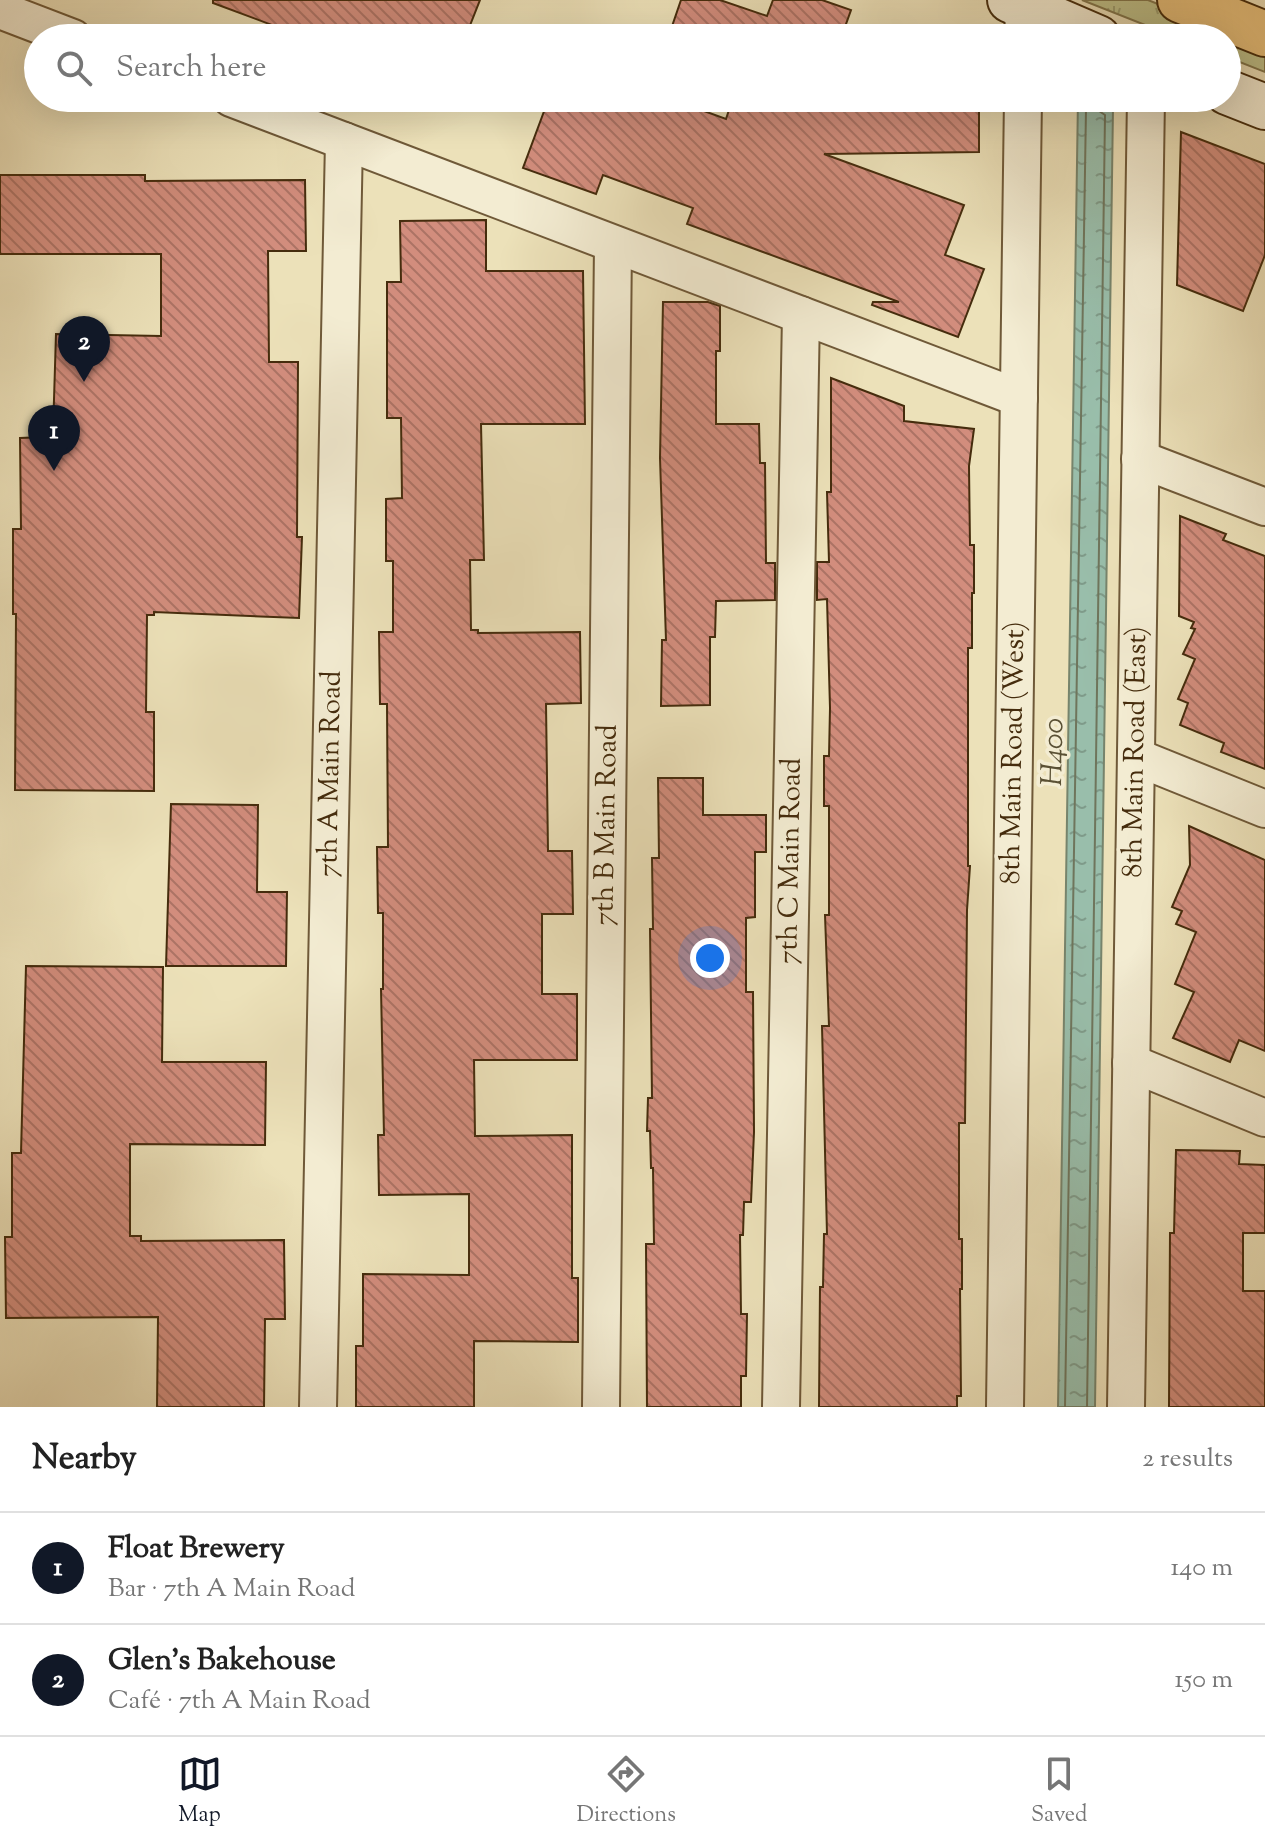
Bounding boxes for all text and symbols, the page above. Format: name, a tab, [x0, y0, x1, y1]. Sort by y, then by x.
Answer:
search box	[24, 24, 1241, 112]
icon: search	[52, 46, 96, 90]
text: Search here	[116, 47, 266, 90]
pin: 2	[58, 316, 110, 382]
pin: 1	[28, 405, 80, 471]
street label: 8th Main Road (West)	[992, 621, 1036, 885]
street label: 8th Main Road (East)	[1114, 626, 1158, 878]
street label: 7th A Main Road	[309, 670, 353, 878]
water label: H400	[1032, 718, 1076, 786]
street label: 7th B Main Road	[585, 724, 629, 926]
street label: 7th C Main Road	[769, 757, 813, 965]
your location	[690, 938, 730, 978]
text: Nearby	[32, 1435, 137, 1484]
text: 2 results	[1142, 1441, 1233, 1478]
text: Float Brewery	[108, 1528, 285, 1571]
text: 1	[54, 1550, 62, 1587]
text: 140 m	[1170, 1550, 1233, 1587]
text: Bar · 7th A Main Road	[108, 1571, 355, 1608]
text: Glen's Bakehouse	[108, 1640, 336, 1683]
text: 2	[52, 1662, 64, 1699]
text: 150 m	[1174, 1662, 1233, 1699]
text: Café · 7th A Main Road	[108, 1683, 371, 1720]
tab: Map	[178, 1752, 222, 1832]
tab: Directions	[577, 1752, 676, 1832]
tab: Saved	[1031, 1752, 1087, 1832]

